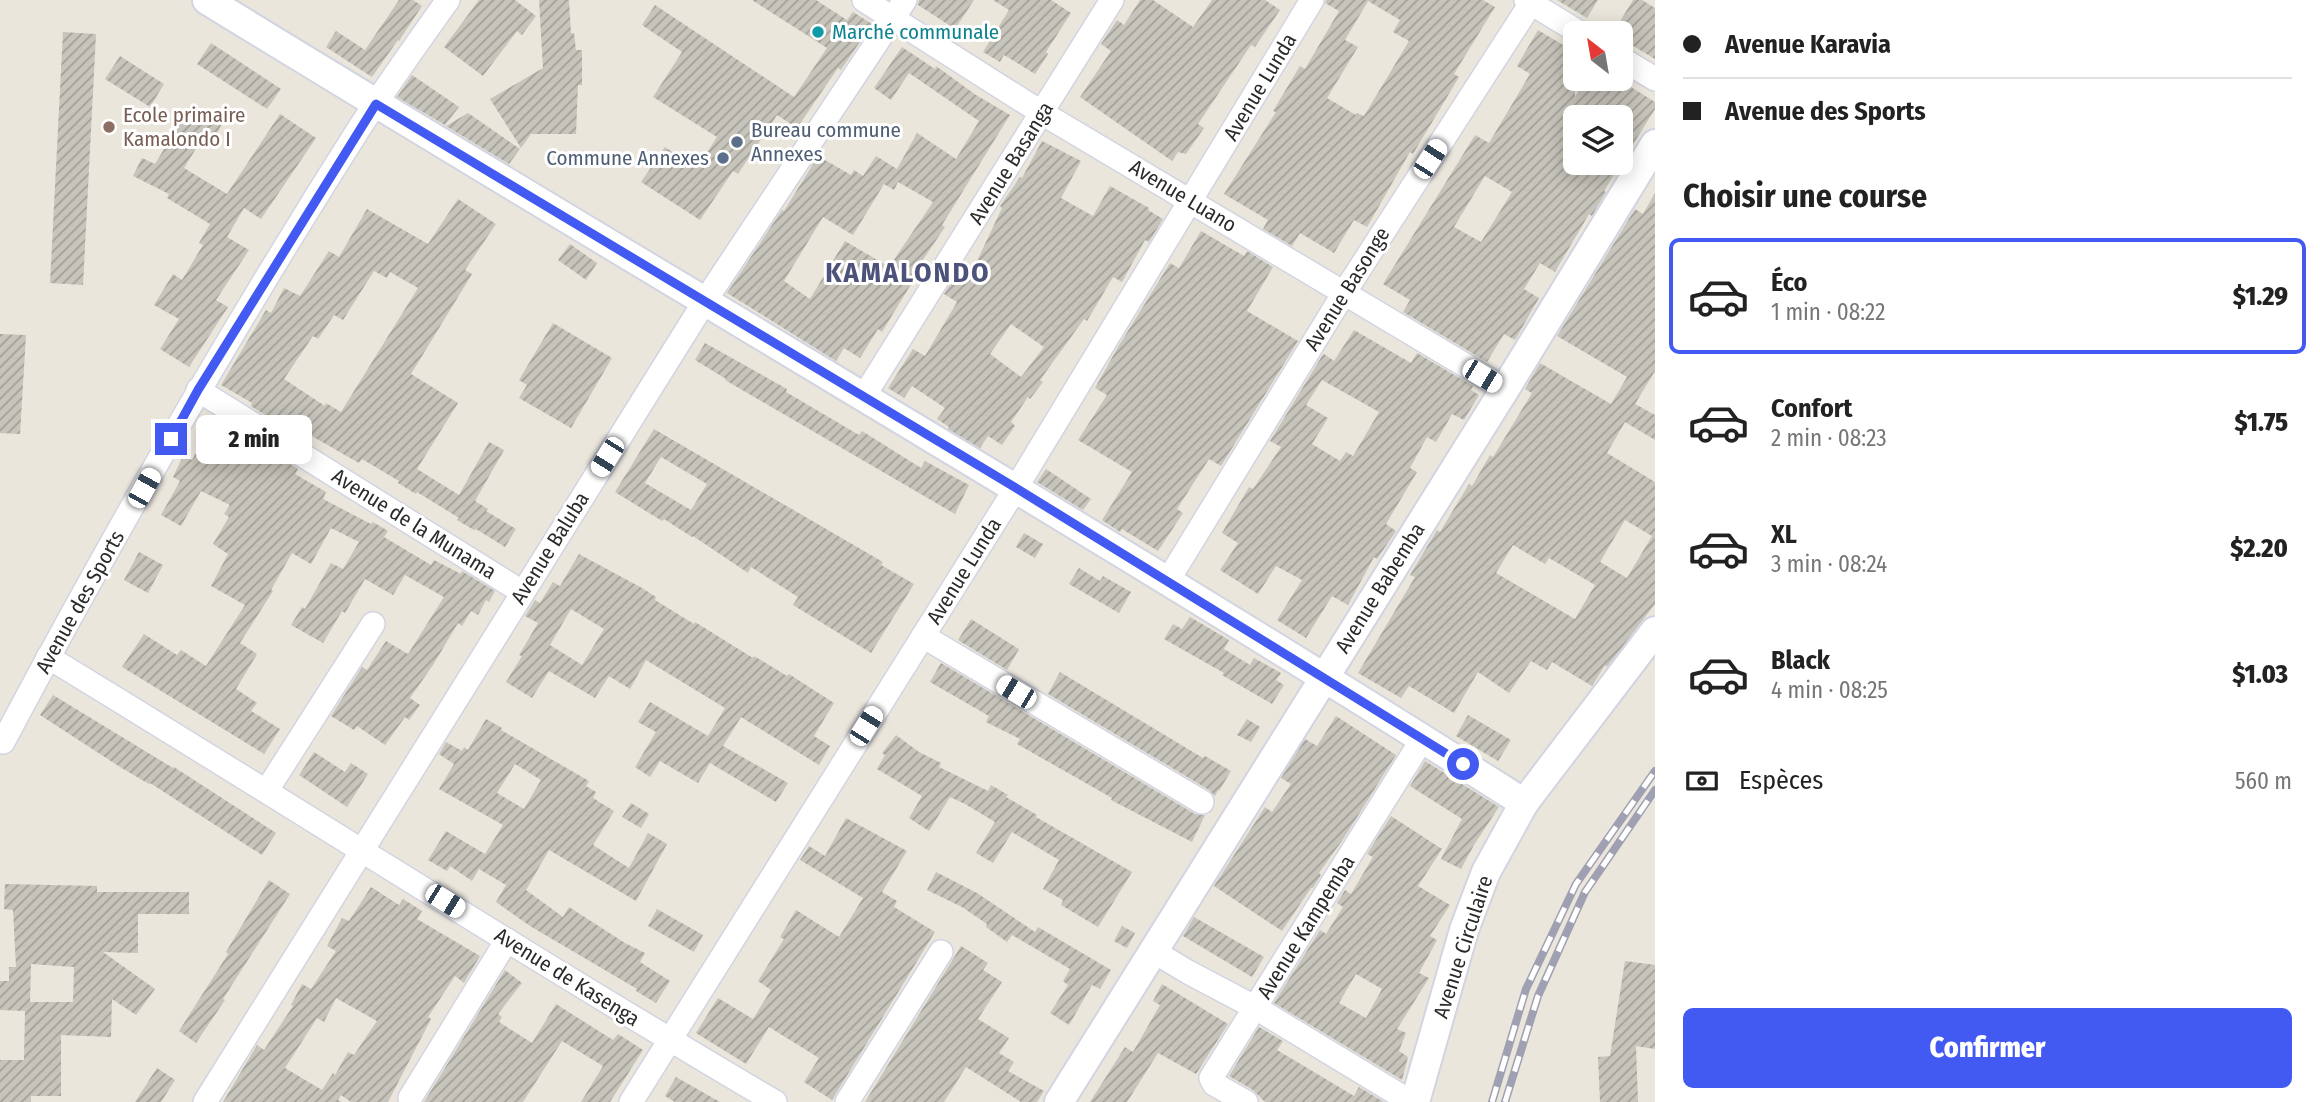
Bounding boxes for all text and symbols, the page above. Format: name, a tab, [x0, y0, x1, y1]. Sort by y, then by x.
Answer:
place label: Marché communale	[832, 19, 999, 45]
north arrow	[1563, 21, 1633, 91]
map controls	[1563, 21, 1633, 175]
marker: Marché communale	[810, 24, 826, 40]
street label: Avenue Lunda	[1218, 29, 1302, 145]
text: Avenue Karavia	[1725, 29, 1891, 60]
text: Avenue des Sports	[1725, 96, 1926, 127]
street label: Avenue Basanga	[963, 97, 1059, 229]
place label: Ecole primaire Kamalondo I	[123, 102, 245, 152]
button: layers	[1563, 105, 1633, 175]
place label: Bureau commune Annexes	[751, 117, 901, 167]
marker: Ecole primaire Kamalondo I	[101, 119, 117, 135]
marker: Bureau commune Annexes	[729, 134, 745, 150]
car	[1410, 136, 1451, 182]
place label: Commune Annexes	[546, 145, 709, 171]
marker: Commune Annexes	[715, 150, 731, 166]
street label: Avenue Luano	[1125, 154, 1241, 238]
text: Choisir une course	[1683, 177, 1927, 215]
street label: Avenue Basonge	[1299, 222, 1395, 356]
district label: KAMALONDO	[825, 256, 991, 289]
icon: car	[1687, 265, 1750, 328]
text: Éco	[1771, 267, 1808, 298]
text: $1.29	[2233, 281, 2288, 312]
text: 1 min · 08:22	[1771, 298, 1885, 326]
car	[1459, 356, 1506, 396]
icon: car	[1687, 391, 1750, 454]
text: Confort	[1771, 393, 1852, 424]
text: $1.75	[2235, 407, 2288, 438]
callout: 2 min	[196, 414, 311, 464]
route end	[155, 423, 187, 455]
text: 2 min · 08:23	[1771, 424, 1887, 452]
text: 2 min	[229, 425, 279, 453]
car	[587, 434, 628, 480]
street label: Avenue de la Munama	[327, 463, 501, 585]
car	[125, 465, 164, 511]
street label: Avenue Baluba	[505, 487, 595, 609]
street label: Avenue Lunda	[921, 513, 1007, 629]
icon: car	[1687, 517, 1750, 580]
street label: Avenue Babemba	[1330, 518, 1430, 658]
text: XL	[1771, 519, 1797, 550]
street label: Avenue des Sports	[30, 526, 130, 678]
text: $2.20	[2230, 533, 2288, 564]
text: 3 min · 08:24	[1771, 550, 1887, 578]
icon: car	[1687, 643, 1750, 706]
text: Black	[1771, 645, 1830, 676]
text: $1.03	[2232, 659, 2288, 690]
car	[993, 672, 1040, 712]
text: 4 min · 08:25	[1771, 676, 1888, 704]
car	[846, 703, 887, 749]
route start	[1447, 748, 1479, 780]
icon: cash	[1683, 762, 1721, 800]
text: Espèces	[1739, 765, 1823, 796]
text: 560 m	[2235, 767, 2292, 795]
street label: Avenue Kampemba	[1251, 850, 1361, 1004]
street label: Avenue Circulaire	[1428, 872, 1498, 1022]
car	[422, 881, 469, 921]
street label: Avenue de Kasenga	[490, 922, 644, 1032]
button: Confirmer	[1683, 1008, 2292, 1088]

